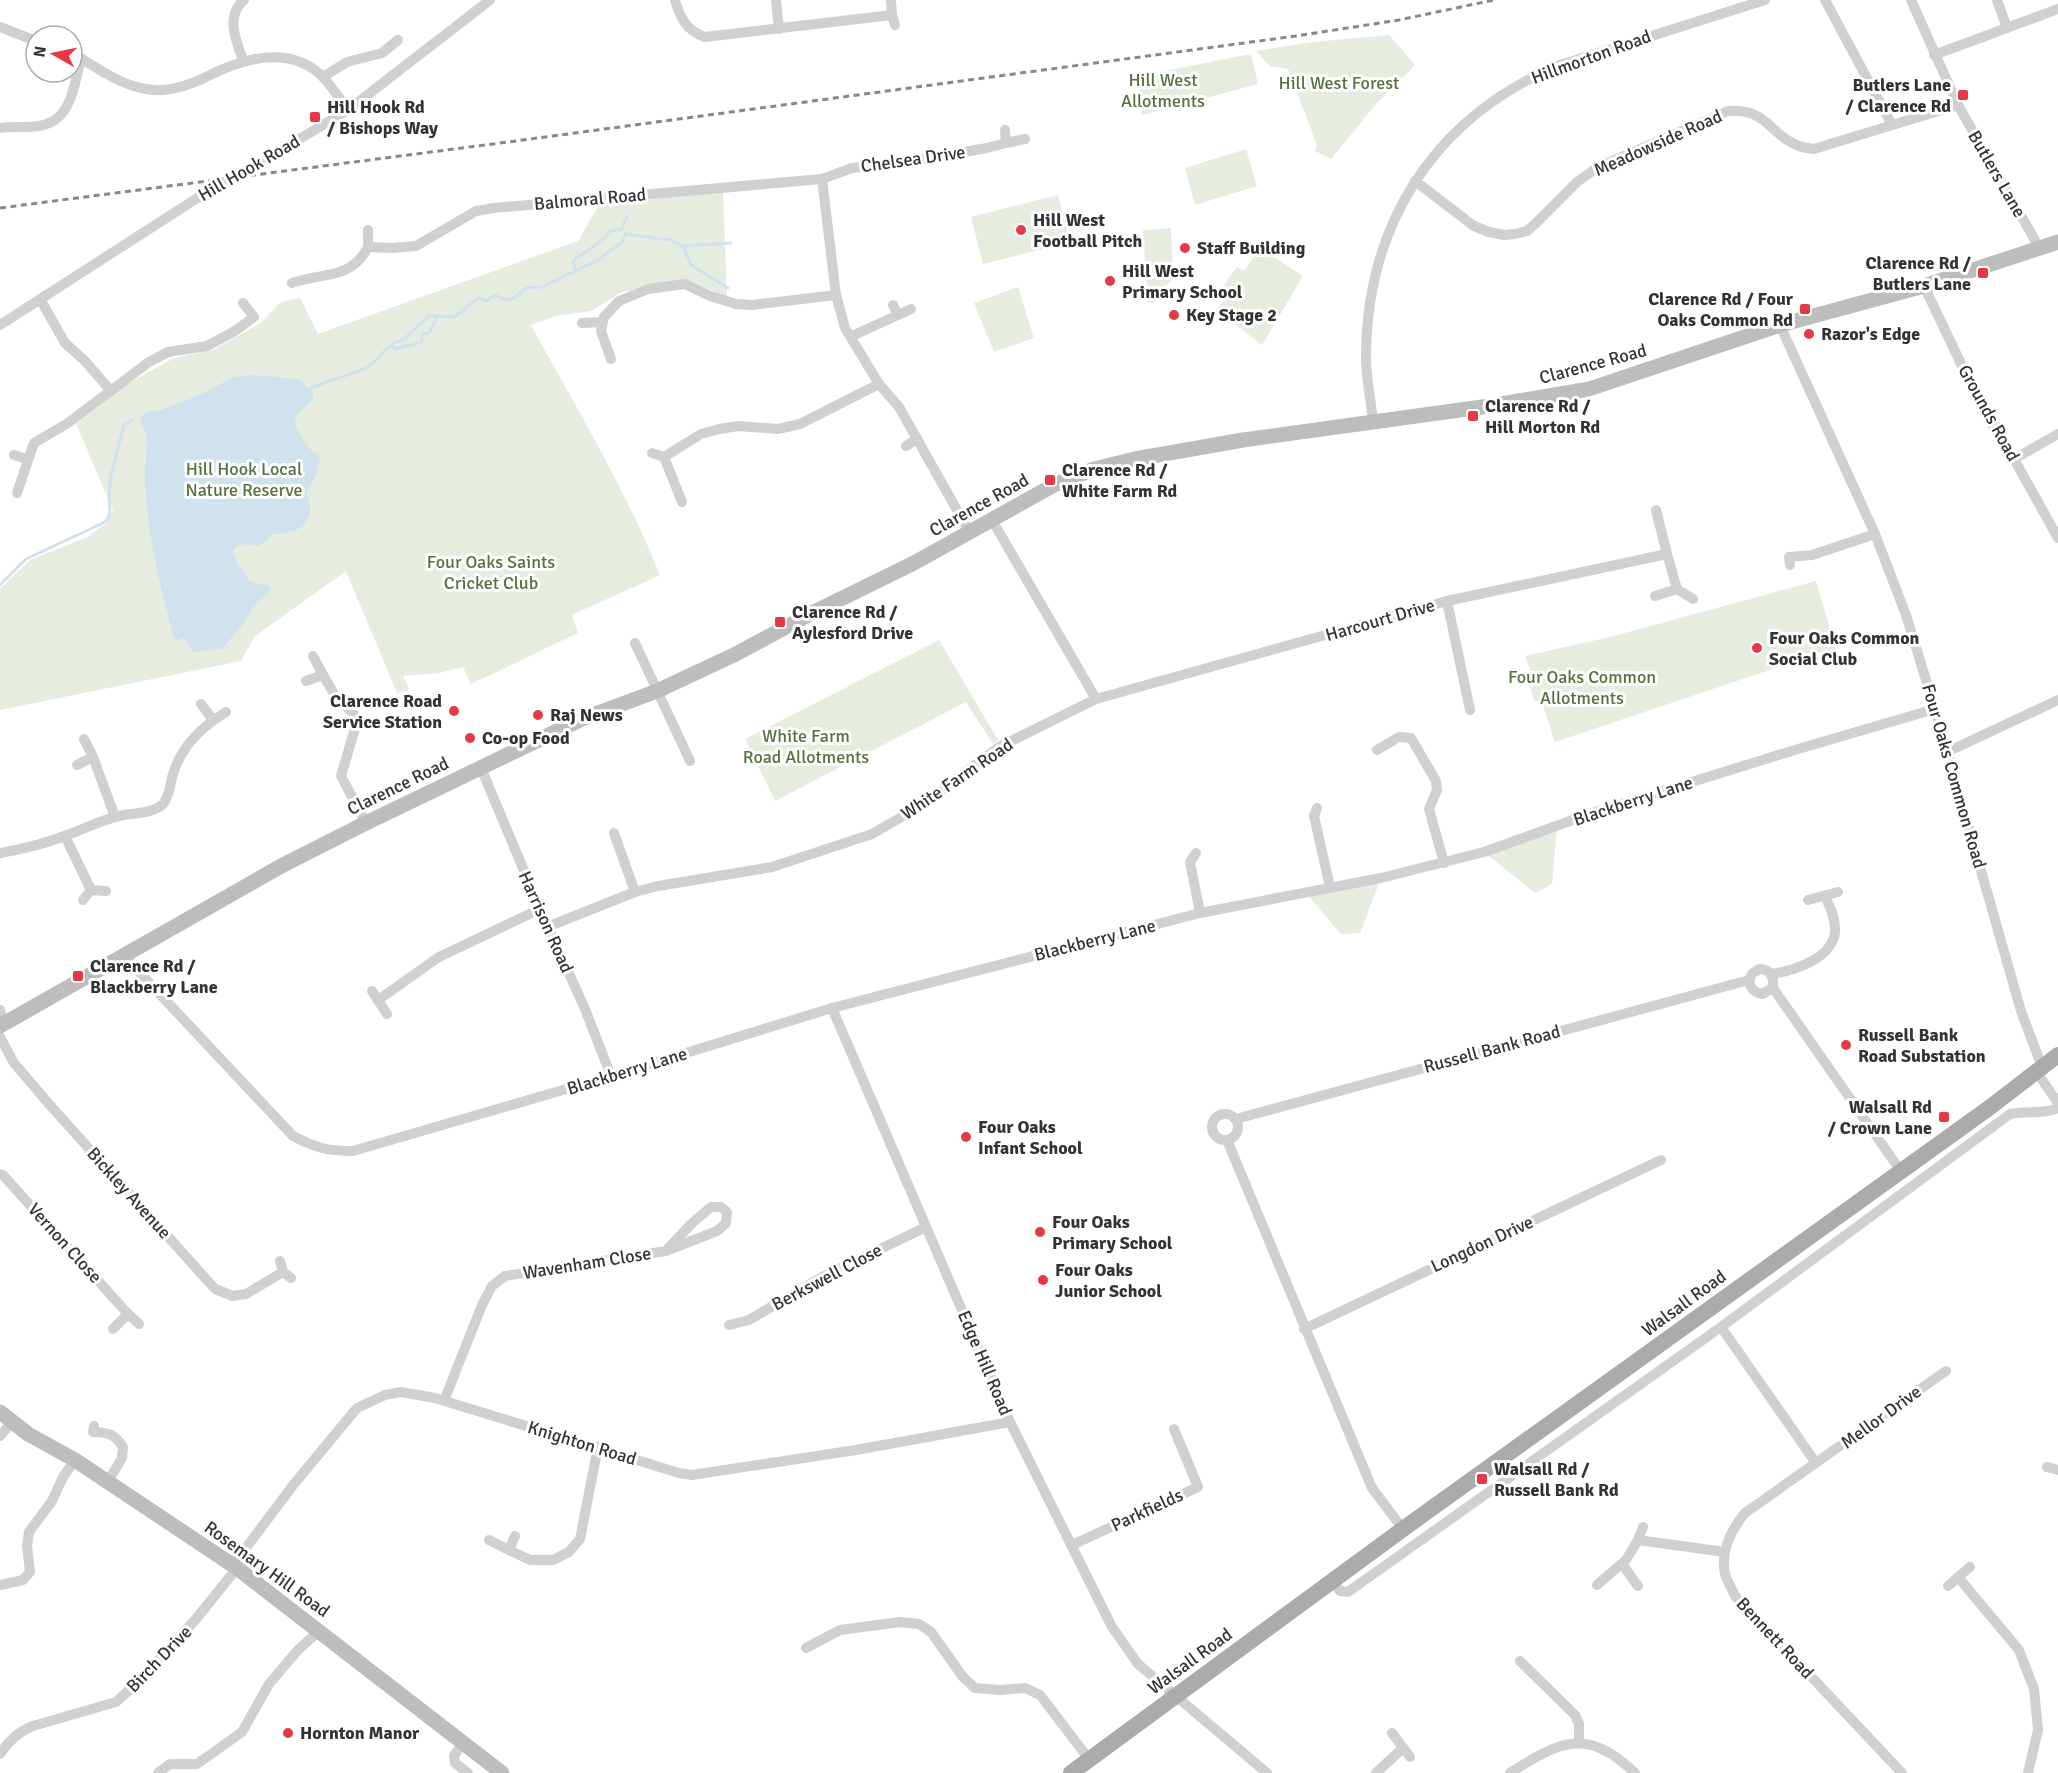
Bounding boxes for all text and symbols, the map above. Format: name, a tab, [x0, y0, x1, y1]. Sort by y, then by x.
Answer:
north arrow	[24, 24, 84, 84]
street label: Hillmorton Road	[1528, 25, 1654, 89]
text: N	[29, 45, 51, 59]
park label: Hill West Allotments	[1121, 69, 1205, 112]
park label: Hill West Forest	[1279, 72, 1399, 94]
place label: Butlers Lane / Clarence Rd	[1846, 74, 1951, 117]
marker: Butlers Lane / Clarence Rd	[1956, 88, 1970, 102]
place label: Hill Hook Rd / Bishops Way	[327, 96, 438, 139]
street label: Meadowside Road	[1590, 105, 1726, 181]
marker: Hill Hook Rd / Bishops Way	[308, 110, 322, 124]
street label: Butlers Lane	[1963, 127, 2031, 221]
street label: Hill Hook Road	[194, 130, 304, 206]
street label: Chelsea Drive	[859, 141, 967, 177]
street label: Balmoral Road	[533, 183, 647, 215]
place label: Hill West Football Pitch	[1033, 209, 1142, 252]
marker: Hill West Football Pitch	[1014, 223, 1028, 237]
place label: Staff Building	[1197, 237, 1306, 259]
marker: Staff Building	[1178, 241, 1192, 255]
place label: Clarence Rd / Butlers Lane	[1866, 252, 1972, 295]
place label: Hill West Primary School	[1122, 260, 1243, 303]
marker: Clarence Rd / Butlers Lane	[1976, 266, 1990, 280]
marker: Hill West Primary School	[1103, 274, 1117, 288]
place label: Clarence Rd / Four Oaks Common Rd	[1648, 288, 1794, 331]
marker: Clarence Rd / Four Oaks Common Rd	[1798, 302, 1812, 316]
place label: Key Stage 2	[1186, 304, 1277, 326]
marker: Key Stage 2	[1167, 308, 1181, 322]
place label: Razor's Edge	[1821, 323, 1920, 345]
marker: Razor's Edge	[1802, 327, 1816, 341]
street label: Clarence Road	[1537, 339, 1649, 389]
street label: Grounds Road	[1953, 361, 2025, 465]
place label: Clarence Rd / Hill Morton Rd	[1485, 395, 1601, 438]
marker: Clarence Rd / Hill Morton Rd	[1466, 409, 1480, 423]
park label: Hill Hook Local Nature Reserve	[185, 458, 303, 501]
place label: Clarence Rd / White Farm Rd	[1062, 459, 1177, 502]
street label: Clarence Road	[925, 469, 1033, 541]
marker: Clarence Rd / White Farm Rd	[1043, 473, 1057, 487]
park label: Four Oaks Saints Cricket Club	[427, 551, 555, 594]
street label: Harcourt Drive	[1323, 594, 1437, 646]
place label: Clarence Rd / Aylesford Drive	[792, 601, 913, 644]
marker: Clarence Rd / Aylesford Drive	[773, 615, 787, 629]
place label: Four Oaks Common Social Club	[1769, 627, 1920, 670]
marker: Four Oaks Common Social Club	[1750, 641, 1764, 655]
park label: Four Oaks Common Allotments	[1508, 666, 1656, 709]
street label: Four Oaks Common Road	[1917, 681, 1991, 871]
place label: Clarence Road Service Station	[323, 690, 442, 733]
marker: Clarence Road Service Station	[447, 704, 461, 718]
place label: Raj News	[550, 704, 623, 726]
marker: Raj News	[531, 708, 545, 722]
park label: White Farm Road Allotments	[743, 725, 869, 768]
place label: Co-op Food	[482, 727, 570, 749]
marker: Co-op Food	[463, 731, 477, 745]
street label: White Farm Road	[897, 733, 1017, 825]
street label: Clarence Road	[344, 752, 452, 820]
street label: Blackberry Lane	[1570, 771, 1696, 831]
street label: Harrison Road	[514, 868, 578, 976]
street label: Blackberry Lane	[1032, 914, 1158, 966]
place label: Clarence Rd / Blackberry Lane	[90, 955, 218, 998]
marker: Clarence Rd / Blackberry Lane	[71, 969, 85, 983]
street label: Russell Bank Road	[1421, 1020, 1563, 1078]
place label: Russell Bank Road Substation	[1858, 1024, 1986, 1067]
marker: Russell Bank Road Substation	[1839, 1038, 1853, 1052]
street label: Blackberry Lane	[564, 1042, 690, 1100]
place label: Walsall Rd / Crown Lane	[1828, 1096, 1932, 1139]
marker: Walsall Rd / Crown Lane	[1937, 1110, 1951, 1124]
place label: Four Oaks Infant School	[978, 1116, 1083, 1159]
marker: Four Oaks Infant School	[959, 1130, 973, 1144]
street label: Bickley Avenue	[82, 1143, 176, 1243]
street label: Vernon Close	[23, 1198, 107, 1288]
place label: Four Oaks Primary School	[1052, 1211, 1173, 1254]
street label: Longdon Drive	[1427, 1211, 1537, 1277]
marker: Four Oaks Primary School	[1033, 1225, 1047, 1239]
street label: Berkswell Close	[768, 1239, 886, 1315]
street label: Wavenham Close	[521, 1242, 653, 1284]
place label: Four Oaks Junior School	[1055, 1259, 1162, 1302]
street label: Walsall Road	[1638, 1265, 1730, 1341]
marker: Four Oaks Junior School	[1036, 1273, 1050, 1287]
street label: Edge Hill Road	[953, 1307, 1017, 1419]
street label: Mellor Drive	[1837, 1380, 1925, 1454]
street label: Knighton Road	[525, 1416, 639, 1470]
place label: Walsall Rd / Russell Bank Rd	[1494, 1458, 1619, 1501]
marker: Walsall Rd / Russell Bank Rd	[1475, 1472, 1489, 1486]
street label: Parkfields	[1108, 1484, 1186, 1536]
street label: Rosemary Hill Road	[200, 1516, 334, 1622]
street label: Bennett Road	[1732, 1593, 1818, 1683]
street label: Birch Drive	[122, 1621, 196, 1697]
street label: Walsall Road	[1144, 1623, 1236, 1699]
place label: Hornton Manor	[300, 1722, 420, 1744]
marker: Hornton Manor	[281, 1726, 295, 1740]

